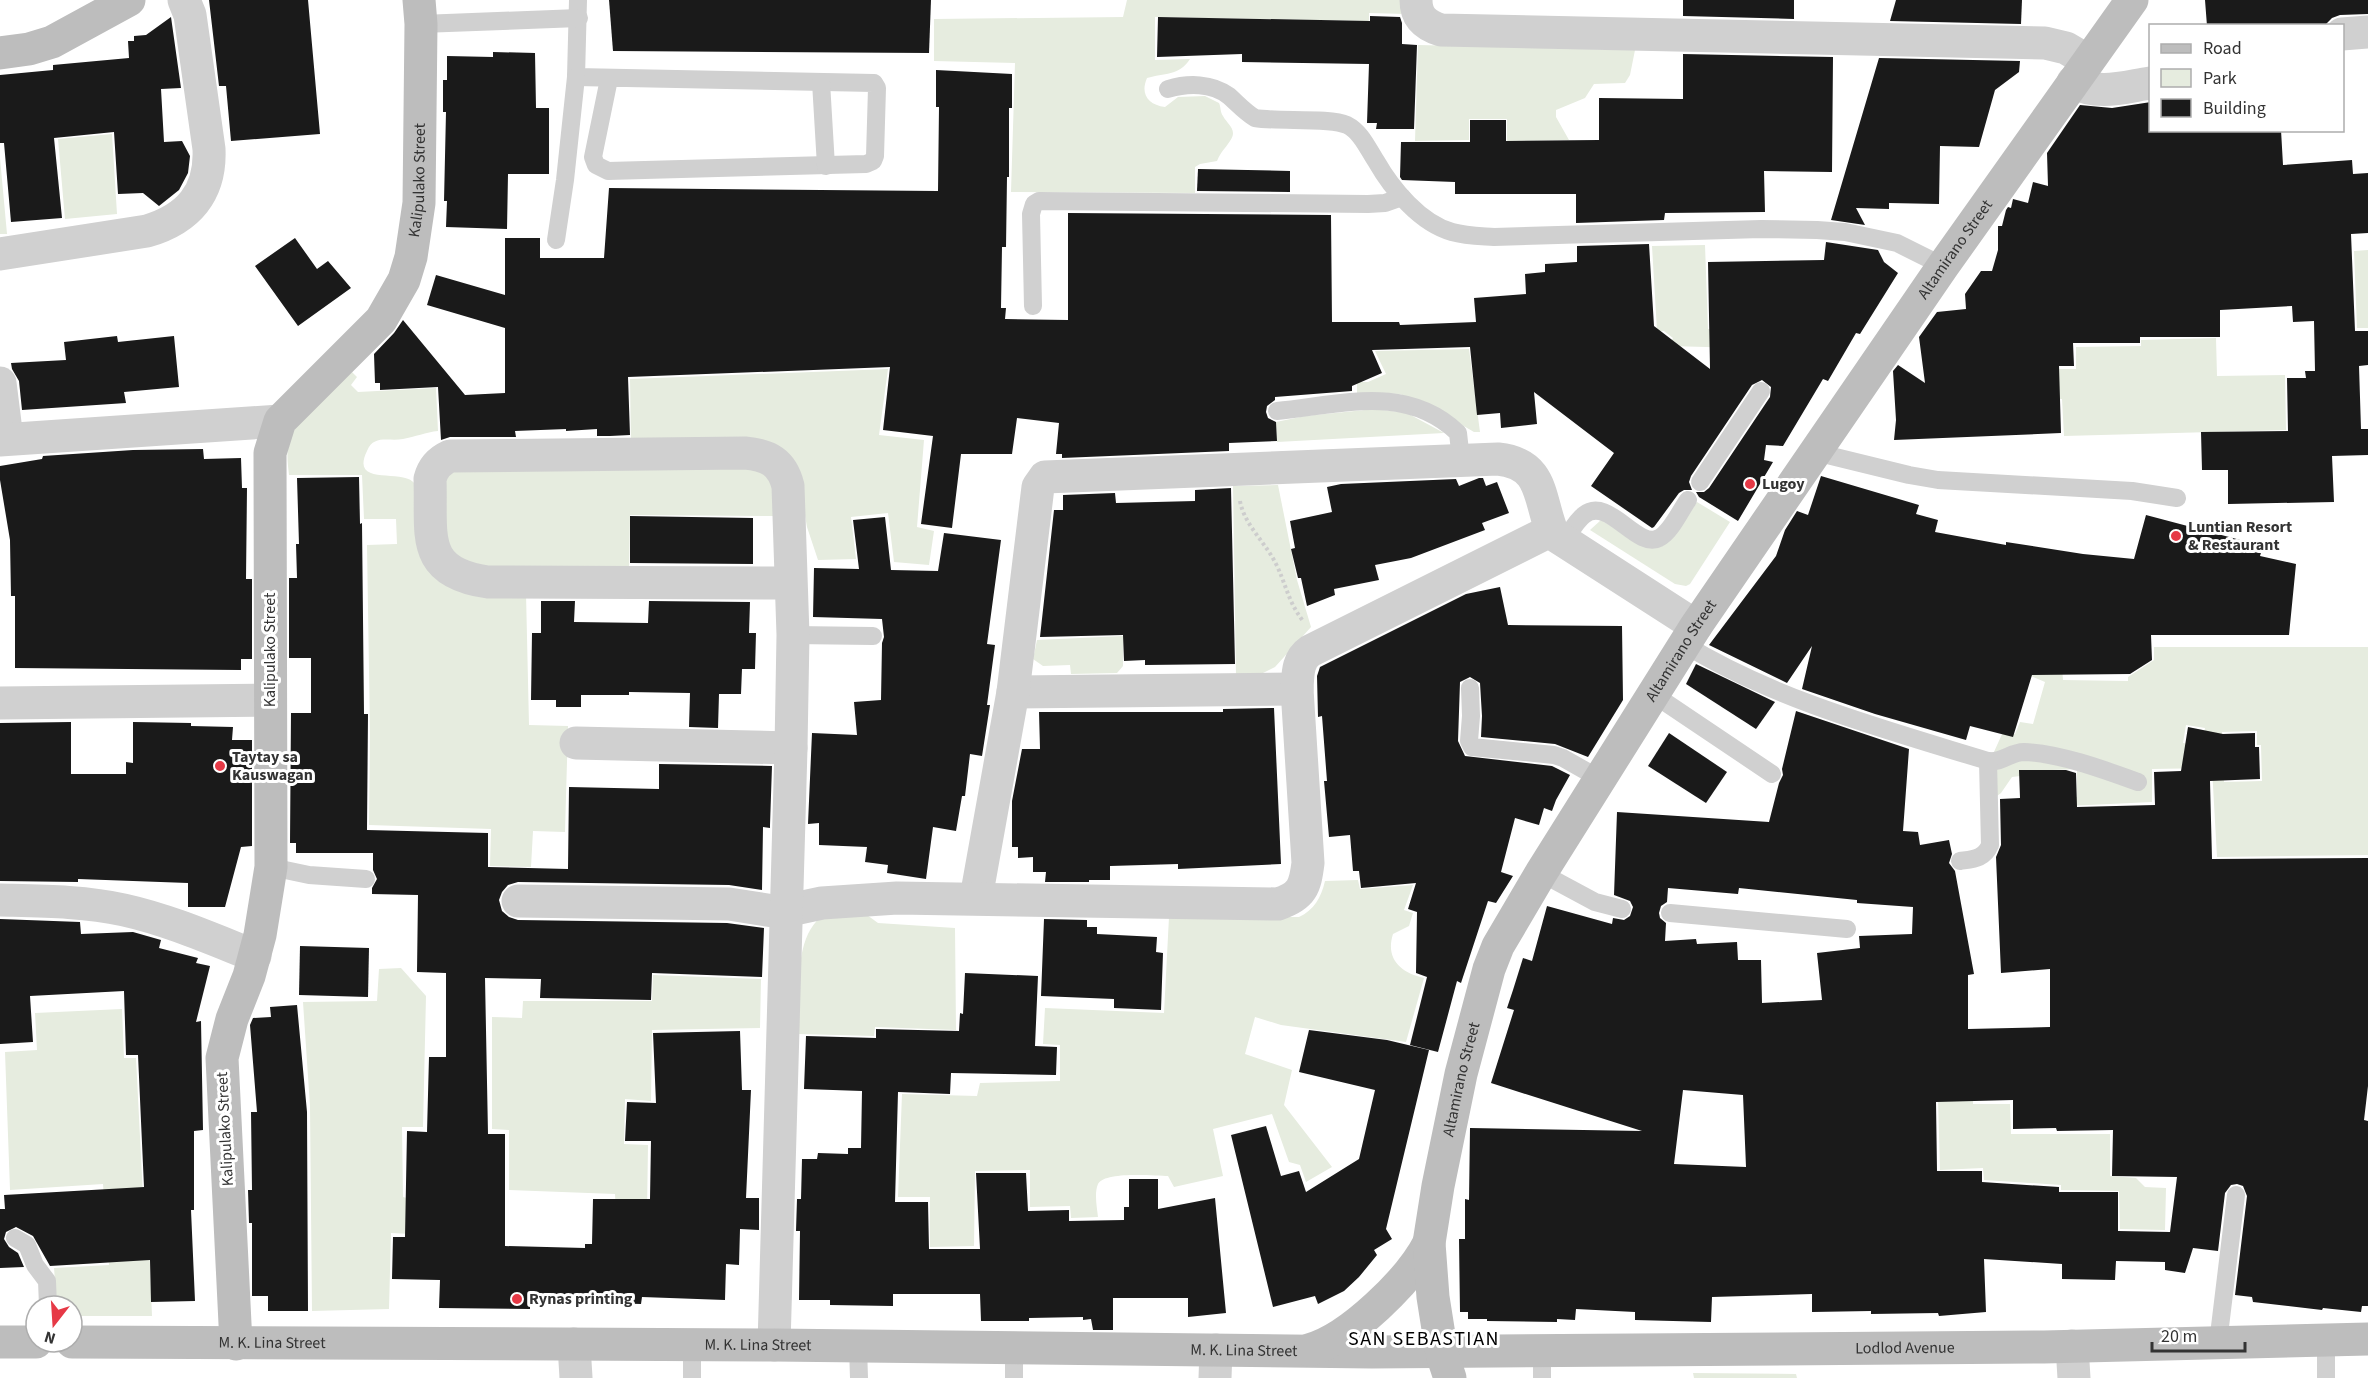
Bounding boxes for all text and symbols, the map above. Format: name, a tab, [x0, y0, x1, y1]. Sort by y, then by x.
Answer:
legend	[2149, 24, 2344, 132]
text: Road	[2203, 36, 2242, 61]
text: Park	[2203, 66, 2237, 91]
text: Building	[2203, 96, 2266, 121]
street label: Kalipulako Street	[403, 122, 431, 239]
street label: Altamirano Street	[1912, 195, 1998, 304]
place label: Lugoy	[1762, 473, 1805, 495]
marker: Lugoy	[1743, 477, 1757, 491]
place label: Luntian Resort & Restaurant	[2188, 516, 2292, 556]
marker: Luntian Resort & Restaurant	[2169, 529, 2183, 543]
street label: Kalipulako Street	[259, 592, 281, 707]
street label: Altamirano Street	[1640, 595, 1722, 706]
place label: Taytay sa Kauswagan	[232, 746, 313, 786]
marker: Taytay sa Kauswagan	[213, 759, 227, 773]
street label: Altamirano Street	[1437, 1019, 1486, 1139]
street label: Kalipulako Street	[211, 1071, 239, 1187]
place label: Rynas printing	[529, 1288, 633, 1310]
marker: Rynas printing	[510, 1292, 524, 1306]
north arrow	[24, 1294, 84, 1354]
scale bar	[2152, 1315, 2245, 1353]
text: 20 m	[2161, 1324, 2197, 1349]
text: N	[42, 1325, 58, 1349]
district label: SAN SEBASTIAN	[1348, 1325, 1500, 1353]
street label: M. K. Lina Street	[218, 1332, 326, 1354]
street label: M. K. Lina Street	[704, 1334, 812, 1356]
street label: Lodlod Avenue	[1855, 1337, 1955, 1359]
street label: M. K. Lina Street	[1190, 1339, 1298, 1362]

